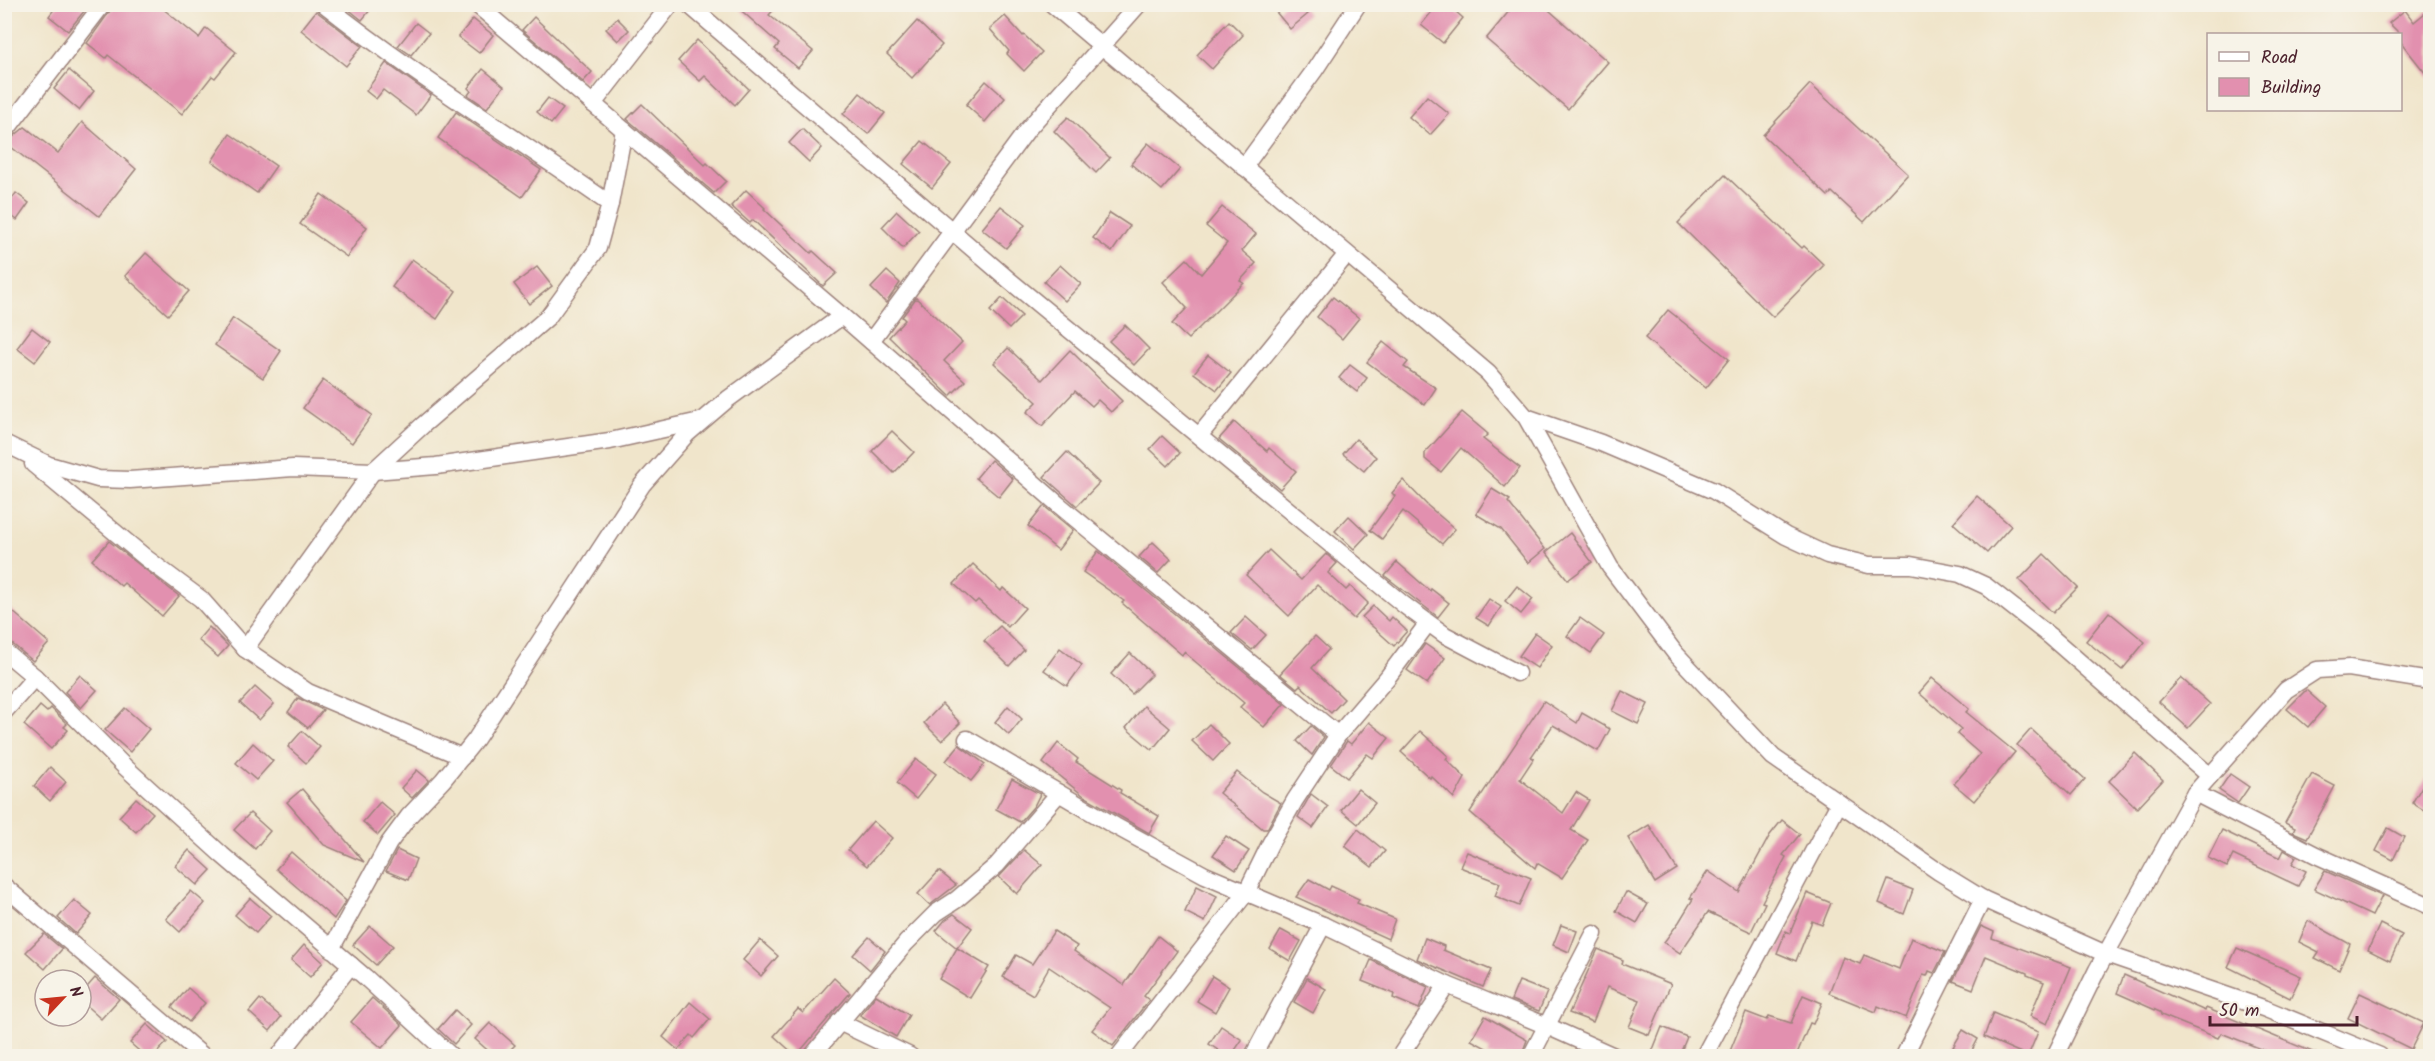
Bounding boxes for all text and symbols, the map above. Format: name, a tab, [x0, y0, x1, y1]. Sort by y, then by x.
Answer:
legend	[2207, 33, 2402, 111]
text: Road	[2261, 44, 2298, 73]
text: Building	[2261, 74, 2321, 103]
north arrow	[33, 968, 93, 1028]
text: N	[62, 982, 89, 1002]
scale bar	[2210, 989, 2357, 1027]
text: 50 m	[2219, 997, 2259, 1026]

